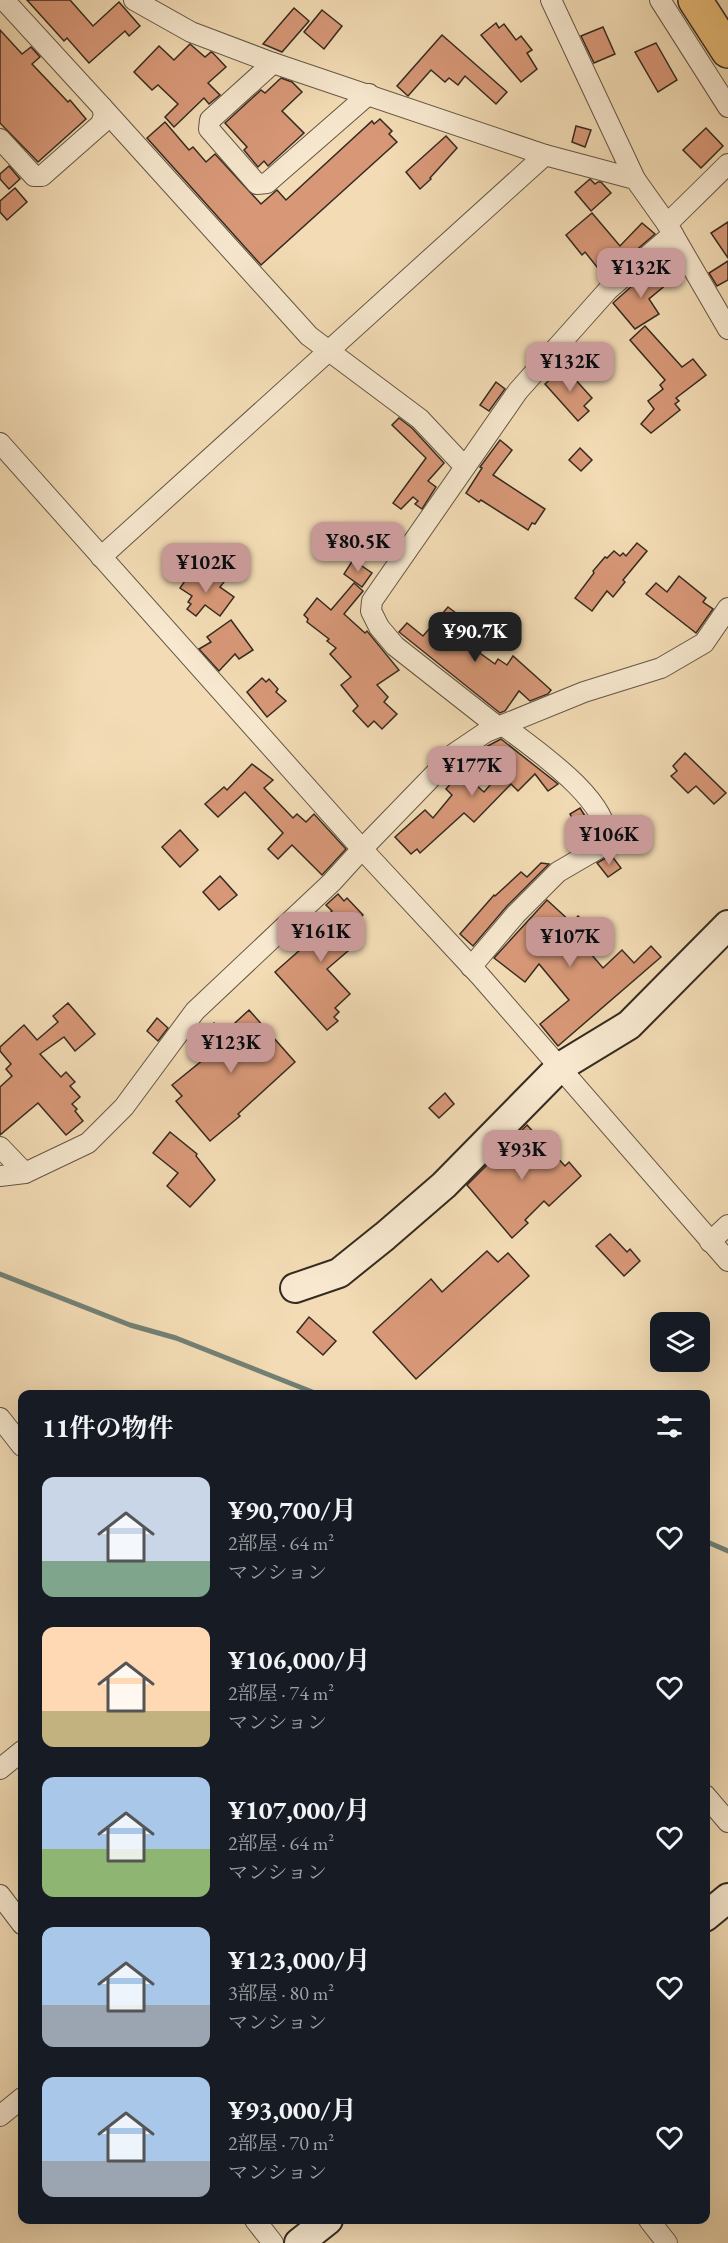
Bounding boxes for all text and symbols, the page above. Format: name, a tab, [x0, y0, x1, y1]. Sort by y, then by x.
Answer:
pin: ¥132K	[599, 248, 683, 299]
text: ¥132K	[611, 254, 671, 280]
pin: ¥132K	[528, 342, 612, 393]
text: ¥132K	[540, 348, 600, 374]
pin: ¥80.5K	[309, 522, 407, 573]
text: ¥80.5K	[326, 528, 391, 554]
pin: ¥102K	[164, 543, 248, 594]
text: ¥102K	[176, 549, 236, 575]
pin: ¥90.7K	[426, 612, 524, 663]
text: ¥90.7K	[443, 618, 508, 644]
pin: ¥177K	[430, 746, 514, 797]
text: ¥177K	[442, 752, 502, 778]
pin: ¥106K	[567, 815, 651, 866]
text: ¥106K	[579, 821, 639, 847]
pin: ¥161K	[279, 912, 363, 963]
pin: ¥107K	[528, 917, 612, 968]
text: ¥161K	[291, 918, 351, 944]
text: ¥107K	[540, 923, 600, 949]
pin: ¥123K	[189, 1023, 273, 1074]
text: ¥123K	[201, 1029, 261, 1055]
pin: ¥93K	[486, 1130, 558, 1181]
text: ¥93K	[497, 1136, 547, 1162]
map controls	[650, 1312, 710, 1372]
button: layers	[650, 1312, 710, 1372]
icon: filters	[653, 1410, 686, 1443]
text: 11件の物件	[42, 1411, 174, 1445]
text: ¥90,700/月	[228, 1493, 357, 1527]
icon: home	[90, 1501, 162, 1573]
icon: heart	[653, 1521, 686, 1554]
text: 2部屋 · 64 m²	[228, 1530, 334, 1556]
text: マンション	[228, 1559, 327, 1585]
text: ¥106,000/月	[228, 1643, 370, 1677]
icon: home	[90, 1651, 162, 1723]
icon: heart	[653, 1671, 686, 1704]
text: 2部屋 · 74 m²	[228, 1680, 334, 1706]
text: マンション	[228, 1709, 327, 1735]
text: ¥107,000/月	[228, 1793, 370, 1827]
icon: home	[90, 1801, 162, 1873]
icon: heart	[653, 1821, 686, 1854]
text: 2部屋 · 64 m²	[228, 1830, 334, 1856]
text: マンション	[228, 1859, 327, 1885]
text: ¥123,000/月	[228, 1943, 370, 1977]
icon: home	[90, 1951, 162, 2023]
icon: heart	[653, 1971, 686, 2004]
text: 3部屋 · 80 m²	[228, 1980, 334, 2006]
text: マンション	[228, 2009, 327, 2035]
text: ¥93,000/月	[228, 2093, 357, 2127]
icon: home	[90, 2101, 162, 2173]
icon: heart	[653, 2121, 686, 2154]
text: 2部屋 · 70 m²	[228, 2130, 334, 2156]
text: マンション	[228, 2159, 327, 2185]

